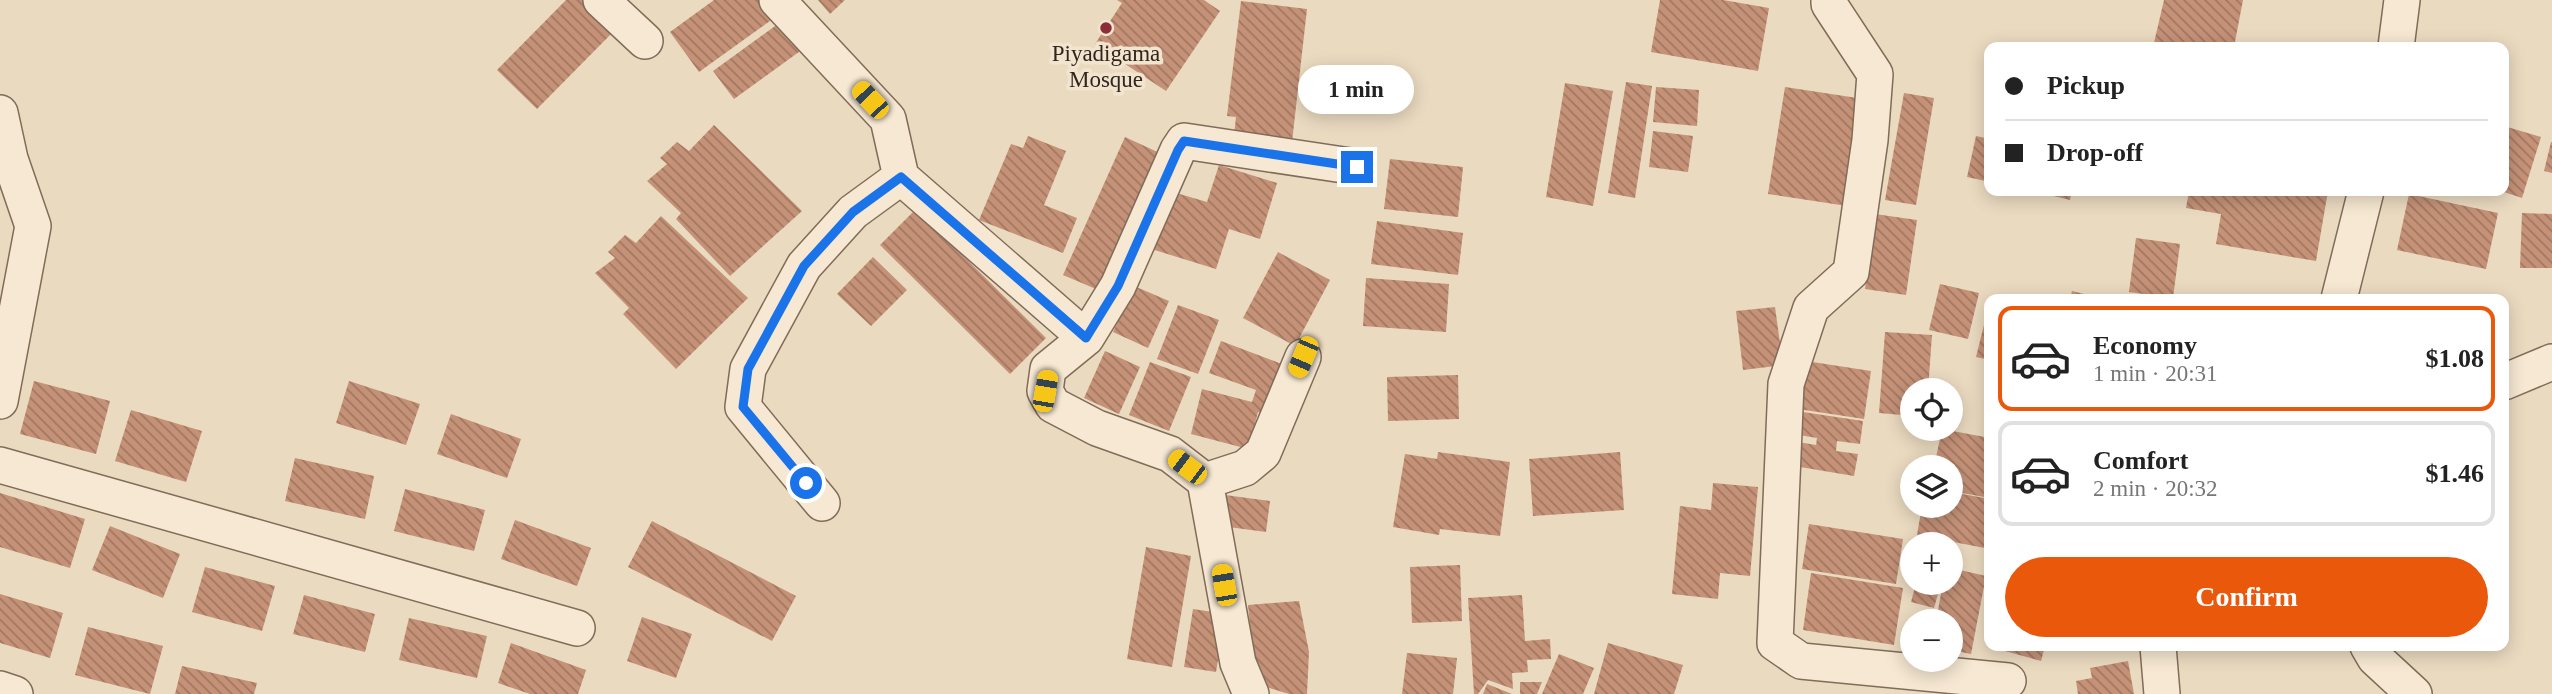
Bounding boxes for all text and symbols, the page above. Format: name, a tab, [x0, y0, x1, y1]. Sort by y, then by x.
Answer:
marker: Piyadigama Mosque	[1098, 20, 1114, 36]
place label: Piyadigama Mosque	[1052, 41, 1160, 92]
callout: 1 min	[1299, 66, 1415, 114]
text: Pickup	[2047, 71, 2125, 100]
car	[848, 77, 893, 123]
text: 1 min	[1328, 77, 1384, 102]
text: Drop-off	[2047, 138, 2143, 167]
route end	[1341, 151, 1373, 183]
icon: car	[2009, 327, 2072, 390]
text: Economy	[2093, 331, 2197, 360]
car	[1286, 334, 1321, 380]
text: $1.08	[2426, 344, 2484, 373]
text: 1 min · 20:31	[2093, 361, 2218, 386]
car	[1032, 368, 1059, 414]
map controls	[1900, 378, 1963, 672]
button: locate	[1900, 378, 1963, 441]
icon: car	[2009, 442, 2072, 505]
car	[1164, 446, 1211, 488]
text: Comfort	[2093, 446, 2188, 475]
button: layers	[1900, 455, 1963, 518]
text: $1.46	[2426, 459, 2484, 488]
route start	[790, 467, 822, 499]
text: 2 min · 20:32	[2093, 476, 2218, 501]
button: +	[1900, 532, 1963, 595]
button: Confirm	[2005, 557, 2488, 637]
car	[1211, 562, 1238, 608]
button: −	[1900, 609, 1963, 672]

